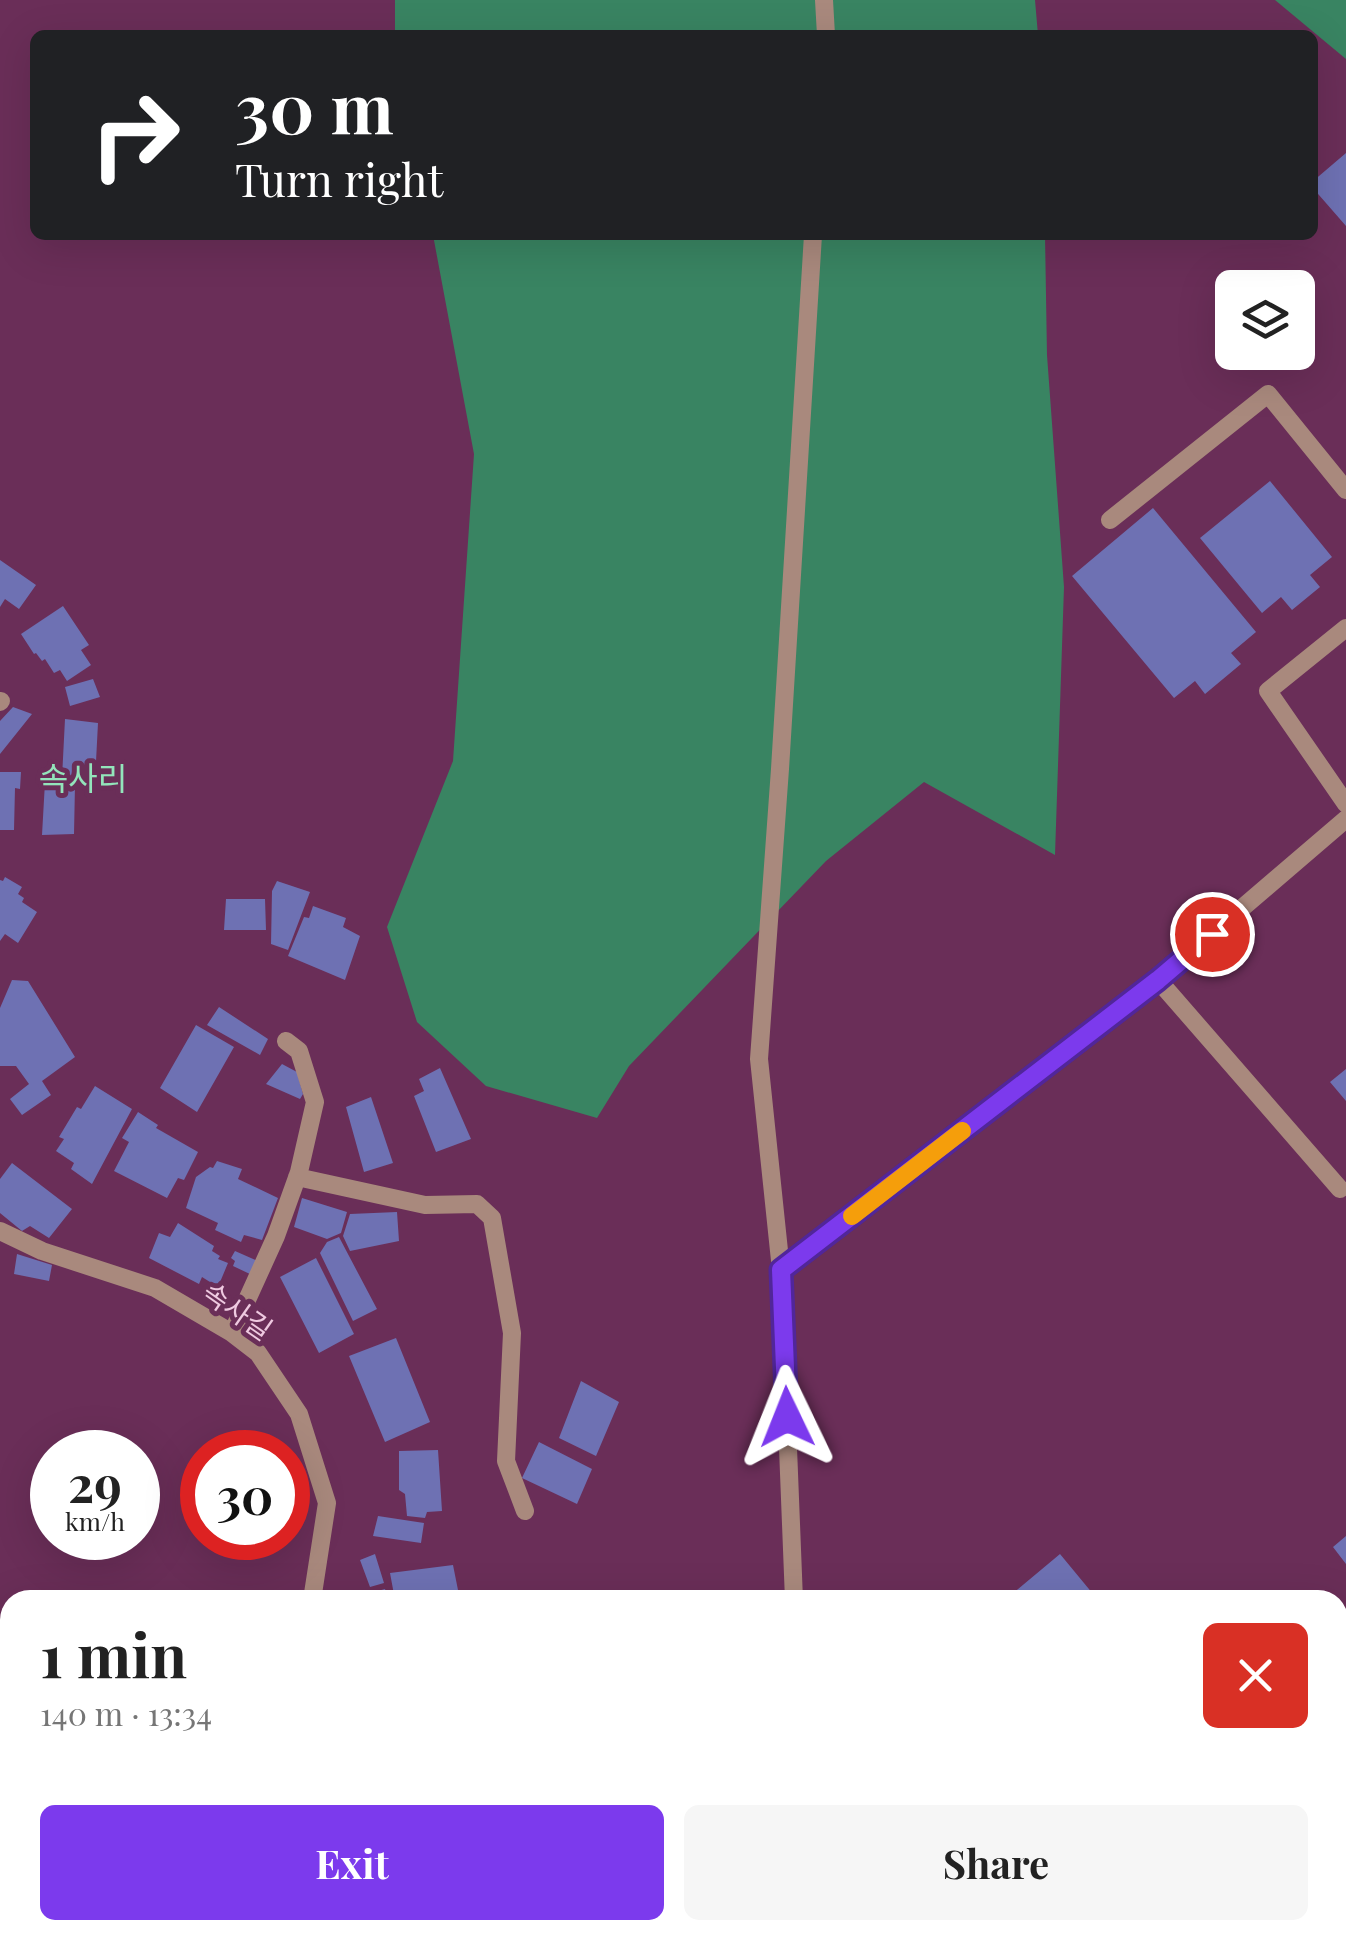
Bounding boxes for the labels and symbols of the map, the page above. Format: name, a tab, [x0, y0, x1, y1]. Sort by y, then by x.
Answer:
district label: 속사리	[39, 755, 127, 798]
pin	[1170, 892, 1255, 977]
street label: 속사길	[196, 1273, 280, 1347]
position arrow	[735, 1365, 839, 1469]
speed limit sign: 30	[180, 1430, 310, 1560]

